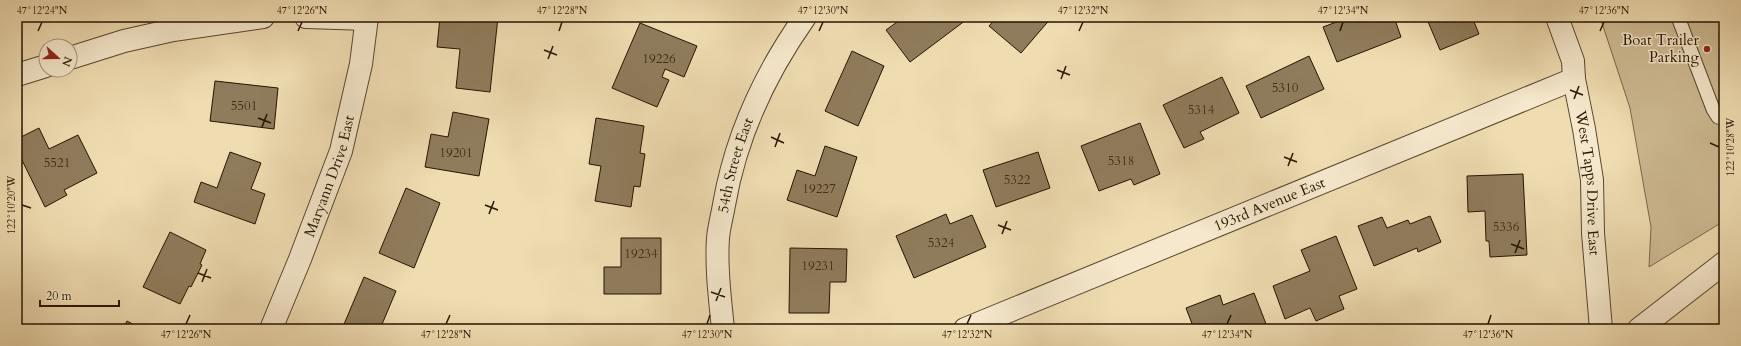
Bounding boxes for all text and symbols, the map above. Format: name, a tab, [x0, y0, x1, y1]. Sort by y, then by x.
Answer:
text: 47°12'24"N	[17, 4, 68, 18]
text: 47°12'26"N	[277, 4, 328, 18]
text: 47°12'28"N	[537, 4, 588, 18]
text: 47°12'30"N	[798, 4, 849, 18]
text: 47°12'32"N	[1058, 4, 1109, 18]
text: 47°12'34"N	[1318, 4, 1369, 18]
text: 47°12'36"N	[1579, 4, 1630, 18]
place label: Boat Trailer Parking	[1622, 30, 1700, 67]
north arrow	[38, 38, 78, 78]
marker: Boat Trailer Parking	[1702, 44, 1712, 54]
house number: 19226	[642, 50, 676, 68]
text: N	[58, 54, 76, 69]
house number: 5310	[1272, 79, 1299, 97]
house number: 5501	[231, 97, 257, 115]
house number: 5314	[1188, 101, 1215, 119]
street label: West Tapps Drive East	[1570, 108, 1605, 256]
street label: Maryann Drive East	[299, 113, 359, 240]
street label: 54th Street East	[713, 114, 758, 215]
text: 122°10'28"W	[1724, 117, 1738, 176]
house number: 19201	[439, 144, 473, 162]
house number: 5318	[1108, 152, 1134, 170]
house number: 5521	[44, 154, 70, 172]
house number: 5322	[1004, 171, 1031, 189]
street label: 193rd Avenue East	[1211, 172, 1328, 236]
text: 122°10'20"W	[5, 175, 19, 234]
house number: 19227	[802, 180, 836, 198]
house number: 5336	[1493, 218, 1520, 236]
house number: 5324	[928, 234, 955, 252]
house number: 19234	[624, 245, 658, 263]
house number: 19231	[801, 257, 835, 275]
scale bar	[40, 282, 119, 308]
text: 20 m	[46, 288, 73, 304]
text: 47°12'26"N	[161, 328, 212, 342]
text: 47°12'28"N	[421, 328, 472, 342]
text: 47°12'30"N	[682, 328, 733, 342]
text: 47°12'32"N	[942, 328, 993, 342]
text: 47°12'34"N	[1202, 328, 1253, 342]
text: 47°12'36"N	[1463, 328, 1514, 342]

